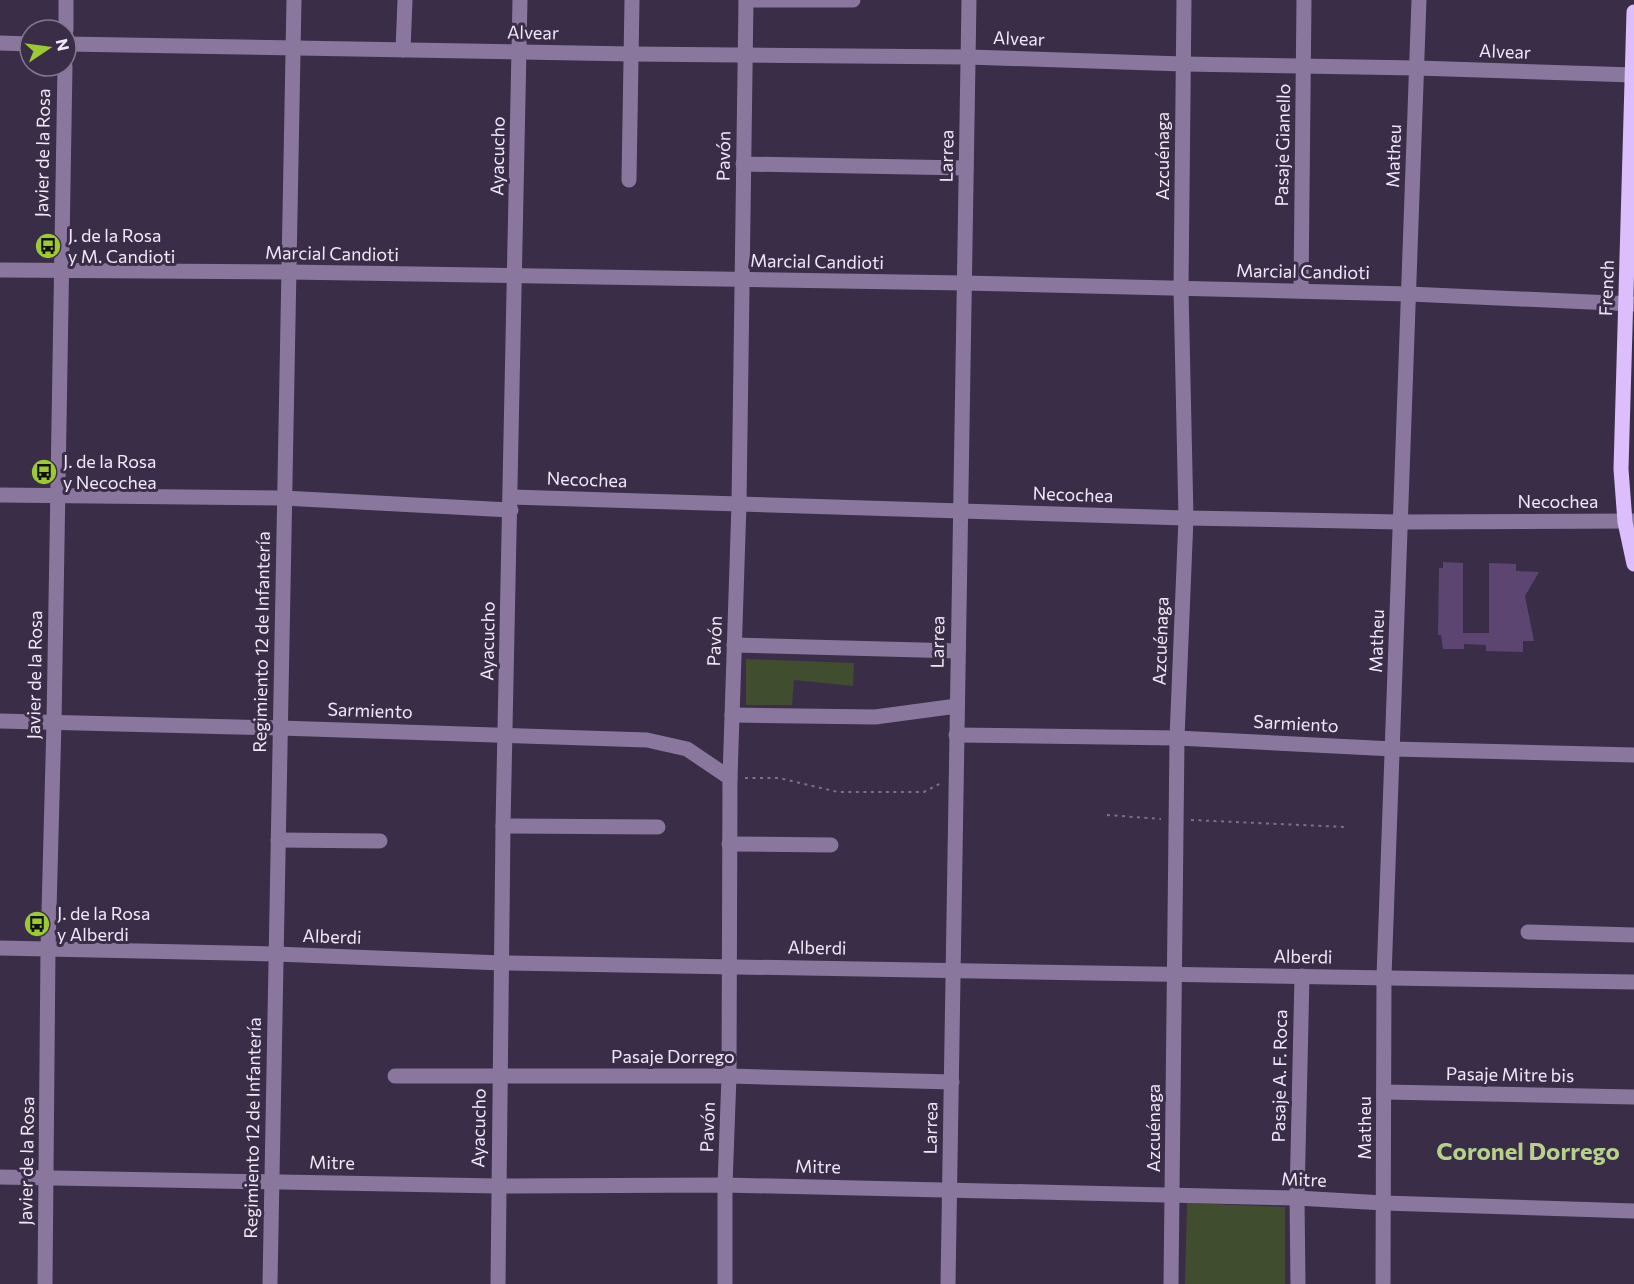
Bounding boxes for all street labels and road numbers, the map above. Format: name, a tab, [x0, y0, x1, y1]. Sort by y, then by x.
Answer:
street label: Alvear	[507, 21, 559, 43]
street label: Alvear	[993, 26, 1045, 50]
street label: Alvear	[1479, 39, 1531, 63]
street label: Pasaje Gianello	[1270, 83, 1294, 207]
street label: Javier de la Rosa	[30, 88, 54, 218]
street label: Azcuénaga	[1151, 112, 1173, 200]
street label: Ayacucho	[485, 116, 509, 196]
street label: Matheu	[1381, 124, 1405, 188]
street label: Larrea	[935, 129, 957, 183]
street label: Pavón	[712, 131, 734, 181]
street label: Marcial Candioti	[265, 241, 399, 265]
street label: Marcial Candioti	[750, 249, 884, 273]
street label: Marcial Candioti	[1236, 259, 1370, 283]
street label: French	[1594, 260, 1618, 316]
street label: Necochea	[546, 467, 628, 491]
street label: Necochea	[1032, 482, 1114, 506]
street label: Necochea	[1518, 490, 1598, 512]
street label: Regimiento 12 de Infantería	[248, 531, 274, 753]
street label: Azcuénaga	[1147, 596, 1173, 686]
street label: Ayacucho	[475, 601, 499, 681]
street label: Matheu	[1364, 609, 1388, 673]
street label: Javier de la Rosa	[22, 610, 46, 740]
street label: Pavón	[702, 615, 726, 667]
street label: Larrea	[926, 615, 948, 669]
street label: Sarmiento	[327, 698, 413, 722]
street label: Sarmiento	[1253, 710, 1339, 736]
street label: Alberdi	[302, 924, 362, 948]
street label: Alberdi	[787, 935, 847, 959]
street label: Alberdi	[1273, 944, 1333, 968]
street label: Pasaje A. F. Roca	[1267, 1009, 1291, 1143]
street label: Regimiento 12 de Infantería	[239, 1017, 265, 1239]
street label: Pasaje Dorrego	[611, 1045, 735, 1067]
street label: Pasaje Mitre bis	[1446, 1062, 1574, 1086]
street label: Azcuénaga	[1142, 1084, 1164, 1172]
street label: Ayacucho	[466, 1088, 490, 1168]
street label: Javier de la Rosa	[14, 1096, 38, 1226]
street label: Matheu	[1353, 1096, 1375, 1160]
street label: Pavón	[695, 1101, 719, 1153]
street label: Larrea	[919, 1101, 941, 1155]
street label: Mitre	[309, 1151, 355, 1173]
street label: Mitre	[795, 1155, 841, 1177]
street label: Mitre	[1281, 1167, 1327, 1191]

